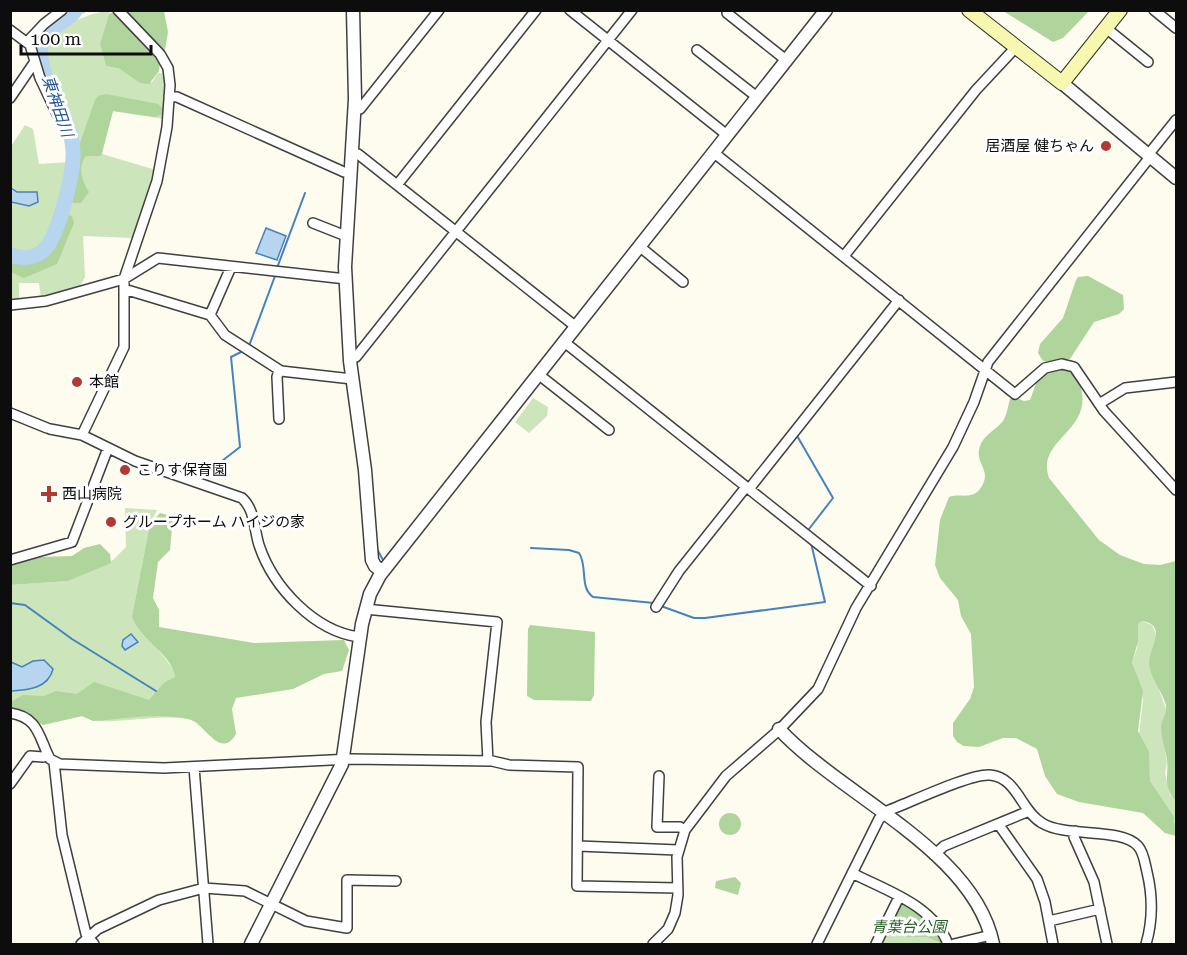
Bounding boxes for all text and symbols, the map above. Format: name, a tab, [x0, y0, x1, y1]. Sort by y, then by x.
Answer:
scale bar	[21, 18, 152, 56]
text: 100 m	[30, 28, 81, 49]
water label: 東神田川	[38, 73, 78, 141]
place label: 居酒屋 健ちゃん	[985, 137, 1094, 155]
marker: 居酒屋 健ちゃん	[1099, 139, 1113, 153]
place label: 本館	[89, 373, 119, 391]
marker: 本館	[70, 375, 84, 389]
place label: こりす保育園	[137, 461, 227, 479]
marker: こりす保育園	[118, 463, 132, 477]
marker: 西山病院	[40, 485, 58, 503]
place label: 西山病院	[62, 485, 122, 503]
place label: グループホーム ハイジの家	[123, 513, 305, 531]
marker: グループホーム ハイジの家	[104, 515, 118, 529]
park label: 青葉台公園	[871, 918, 948, 936]

